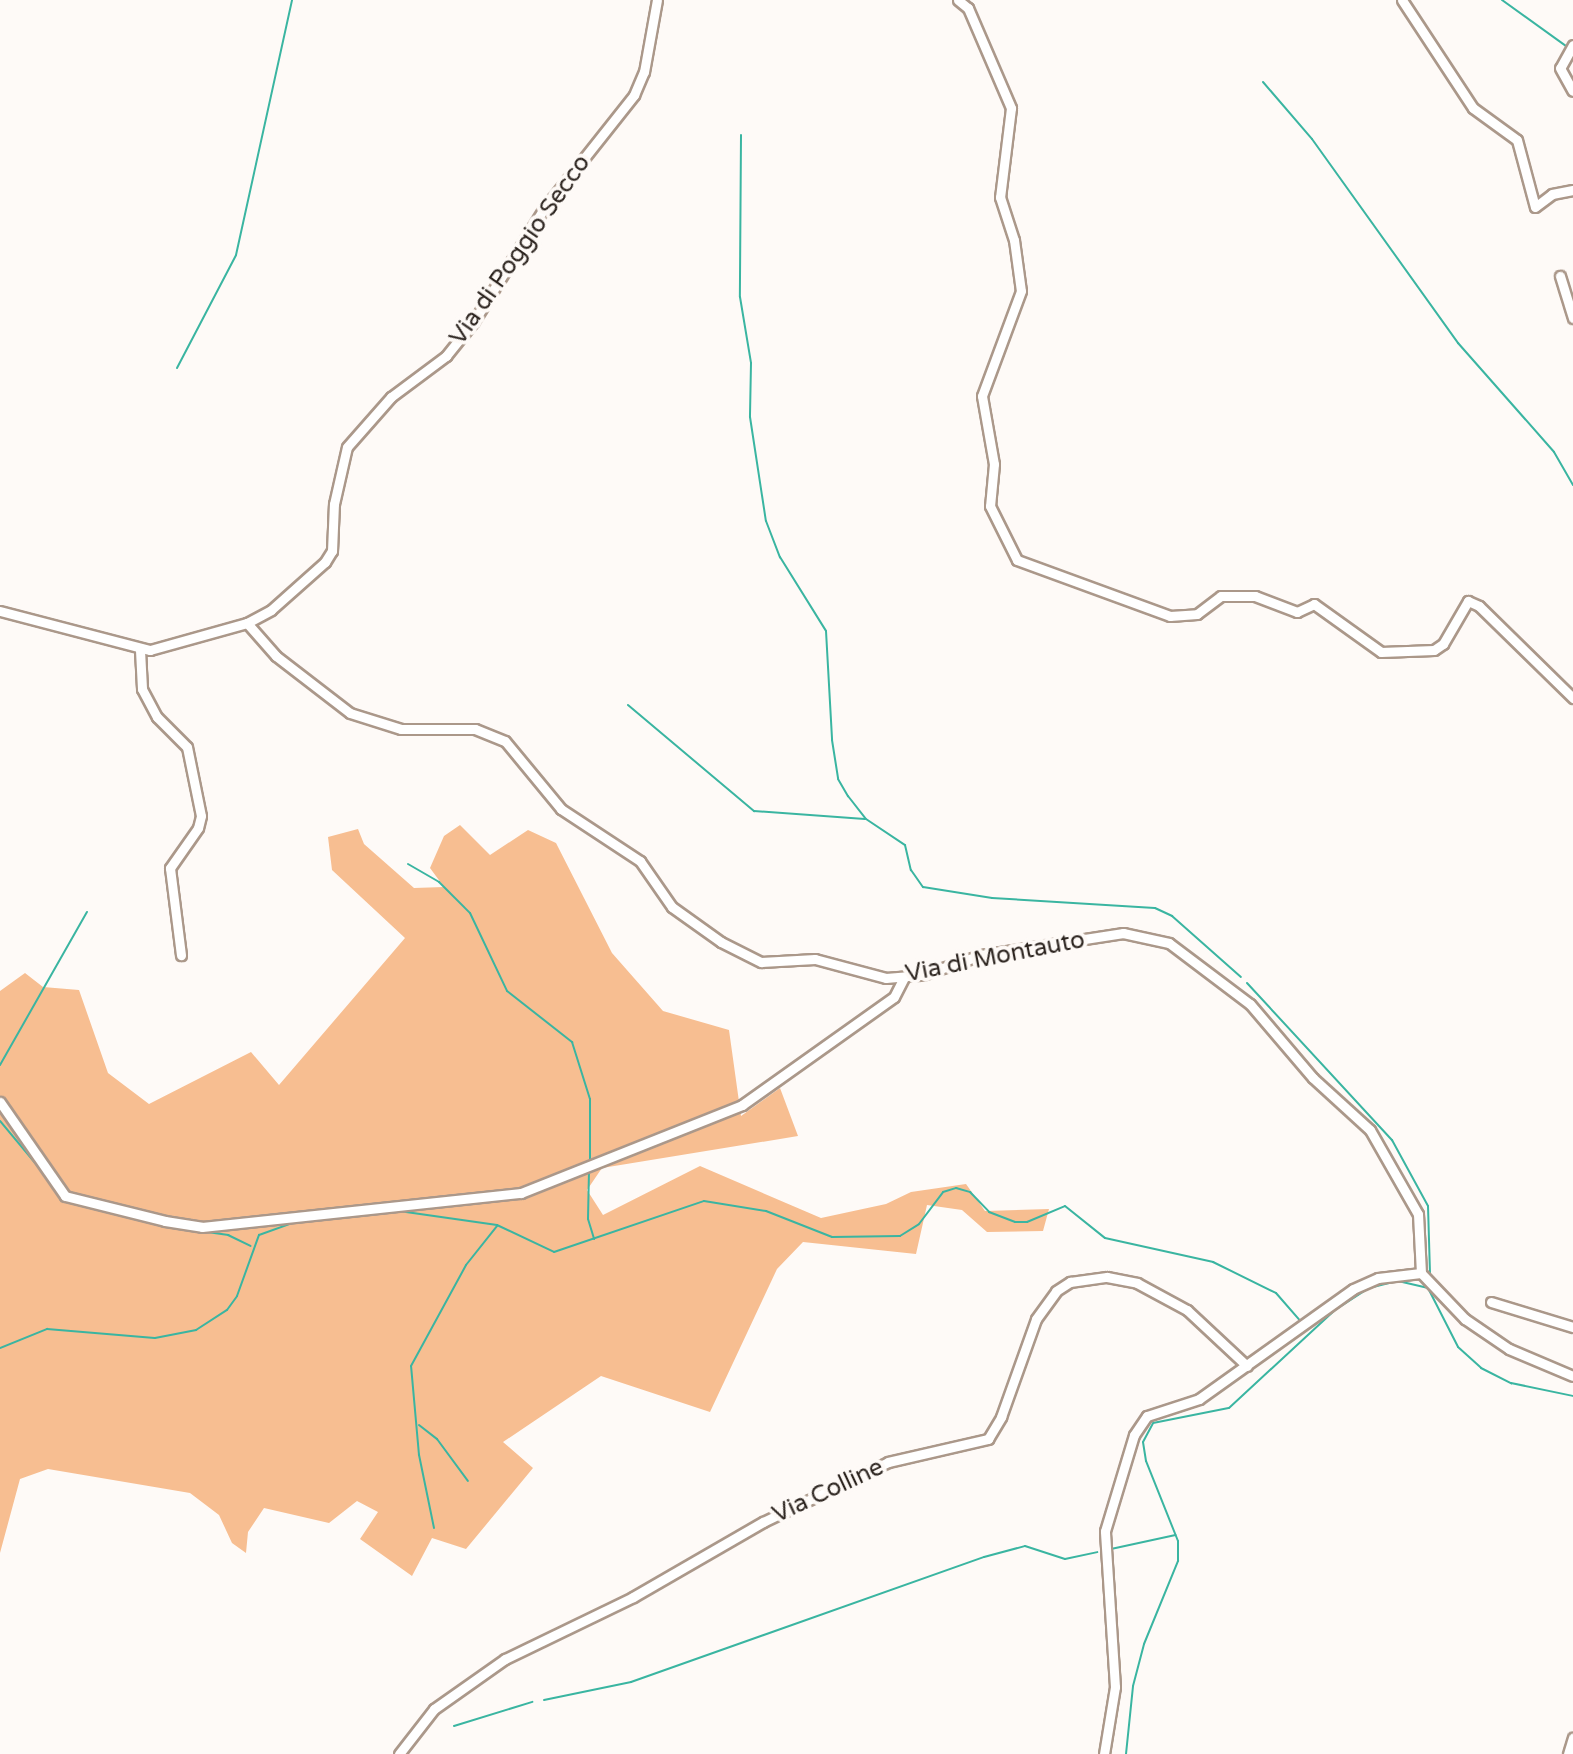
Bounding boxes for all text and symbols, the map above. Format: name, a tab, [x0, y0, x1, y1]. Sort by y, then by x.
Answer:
street label: Via di Poggio Secco	[444, 149, 596, 351]
street label: Via di Montauto	[903, 925, 1087, 989]
street label: Via Colline	[768, 1453, 888, 1529]

